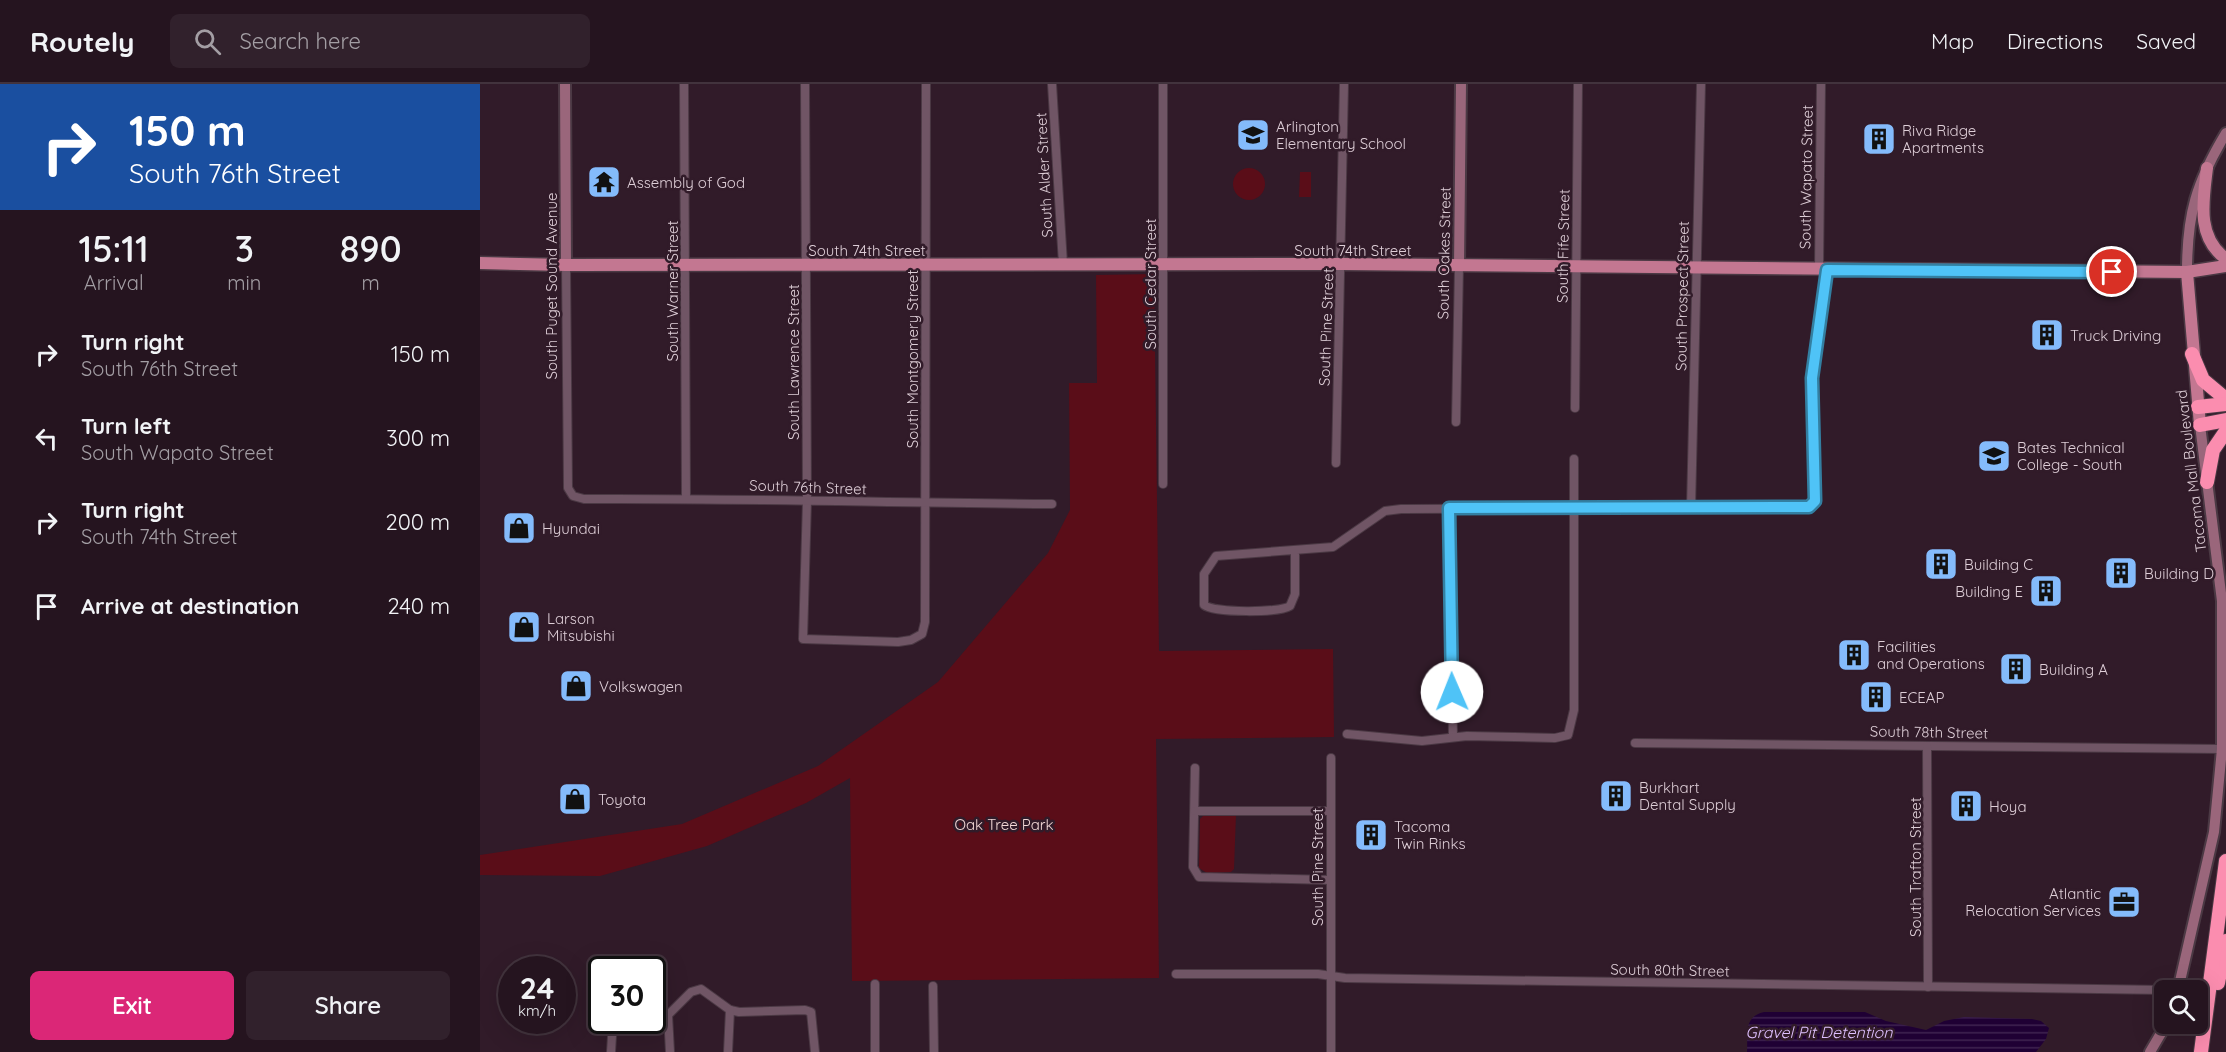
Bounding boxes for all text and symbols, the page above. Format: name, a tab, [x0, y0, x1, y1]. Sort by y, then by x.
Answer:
search box	[170, 14, 590, 68]
text: Routely	[30, 24, 134, 59]
icon: search	[191, 25, 224, 58]
text: Search here	[239, 27, 361, 55]
text: Map	[1931, 28, 1974, 54]
text: Directions	[2007, 28, 2103, 54]
text: Saved	[2136, 28, 2196, 54]
text: 150 m	[129, 104, 246, 157]
street label: South Wapato Street	[1795, 105, 1817, 249]
icon: right	[30, 108, 108, 186]
street label: South Alder Street	[1031, 112, 1057, 238]
school or university icon: Arlington Elementary School	[1235, 117, 1271, 153]
place label: Arlington Elementary School	[1276, 117, 1406, 153]
building icon: Riva Ridge Apartments	[1861, 121, 1897, 157]
place label: Riva Ridge Apartments	[1902, 121, 1984, 157]
text: South 76th Street	[129, 156, 341, 190]
temple icon: Assembly of God	[586, 164, 622, 200]
place label: Assembly of God	[627, 173, 745, 192]
street label: South Oakes Street	[1433, 187, 1455, 319]
street label: South Fife Street	[1553, 189, 1573, 303]
street label: South Puget Sound Avenue	[542, 193, 561, 379]
street label: South Cedar Street	[1141, 218, 1160, 350]
street label: South Warner Street	[663, 221, 682, 361]
street label: South Prospect Street	[1671, 221, 1693, 371]
text: 15:11	[78, 226, 149, 271]
text: 3	[235, 226, 254, 271]
text: 890	[340, 226, 402, 271]
street label: South 74th Street	[808, 241, 926, 260]
street label: South 74th Street	[1294, 241, 1412, 260]
pin	[2086, 246, 2137, 297]
icon: arrive	[2095, 255, 2128, 288]
street label: South Pine Street	[1314, 268, 1338, 386]
text: Arrival	[84, 270, 144, 295]
text: min	[227, 270, 261, 295]
text: m	[362, 270, 380, 295]
street label: South Montgomery Street	[903, 270, 922, 448]
street label: South Lawrence Street	[784, 284, 803, 440]
building icon: Truck Driving	[2029, 317, 2065, 353]
place label: Truck Driving	[2070, 326, 2161, 345]
text: Turn right	[81, 328, 185, 356]
icon: right	[30, 338, 63, 371]
text: 150 m	[391, 340, 450, 368]
text: South 76th Street	[81, 356, 238, 381]
street label: Tacoma Mall Boulevard	[2172, 389, 2210, 553]
text: Turn left	[81, 412, 171, 440]
icon: left	[30, 422, 63, 455]
text: 300 m	[386, 424, 450, 452]
school or university icon: Bates Technical College - South	[1976, 438, 2012, 474]
place label: Bates Technical College - South	[2017, 438, 2125, 474]
text: South Wapato Street	[81, 440, 274, 465]
street label: South 76th Street	[749, 475, 867, 499]
text: Turn right	[81, 496, 185, 524]
icon: right	[30, 506, 63, 539]
text: 200 m	[386, 508, 450, 536]
shop icon: Hyundai	[501, 510, 537, 546]
place label: Hyundai	[542, 519, 600, 538]
text: South 74th Street	[81, 524, 238, 549]
building icon: Building C	[1923, 546, 1959, 582]
place label: Building C	[1964, 555, 2033, 574]
building icon: Building D	[2103, 555, 2139, 591]
place label: Building D	[2144, 564, 2214, 583]
building icon: Building E	[2028, 573, 2064, 609]
place label: Building E	[1955, 582, 2023, 601]
icon: arrive	[30, 590, 63, 623]
text: Arrive at destination	[81, 592, 299, 620]
text: 240 m	[387, 592, 450, 620]
shop icon: Larson Mitsubishi	[506, 609, 542, 645]
place label: Larson Mitsubishi	[547, 609, 615, 645]
building icon: Facilities and Operations	[1836, 637, 1872, 673]
place label: Facilities and Operations	[1877, 637, 1985, 673]
building icon: Building A	[1998, 651, 2034, 687]
position arrow	[1420, 660, 1484, 724]
place label: Building A	[2039, 660, 2108, 679]
shop icon: Volkswagen	[558, 668, 594, 704]
place label: Volkswagen	[599, 677, 683, 696]
building icon: ECEAP	[1858, 679, 1894, 715]
place label: ECEAP	[1899, 688, 1945, 707]
street label: South 78th Street	[1870, 721, 1988, 743]
building icon: Burkhart Dental Supply	[1598, 778, 1634, 814]
place label: Burkhart Dental Supply	[1639, 778, 1736, 814]
shop icon: Toyota	[557, 781, 593, 817]
building icon: Hoya	[1948, 788, 1984, 824]
place label: Toyota	[598, 790, 646, 809]
street label: South Trafton Street	[1906, 797, 1925, 937]
place label: Hoya	[1989, 797, 2026, 816]
street label: South Pine Street	[1308, 808, 1327, 926]
park label: Oak Tree Park	[954, 815, 1054, 834]
building icon: Tacoma Twin Rinks	[1353, 817, 1389, 853]
place label: Tacoma Twin Rinks	[1394, 817, 1465, 853]
place label: Atlantic Relocation Services	[1965, 884, 2101, 920]
office icon: Atlantic Relocation Services	[2106, 884, 2142, 920]
speed limit sign: 30	[588, 956, 666, 1034]
street label: South 80th Street	[1610, 959, 1730, 981]
text: 24	[520, 969, 554, 1007]
button: Exit	[30, 971, 234, 1040]
button: Share	[246, 971, 450, 1040]
map controls	[2154, 980, 2208, 1034]
button: search	[2154, 980, 2208, 1034]
text: km/h	[518, 1001, 556, 1020]
water label: Gravel Pit Detention	[1746, 1022, 1893, 1042]

